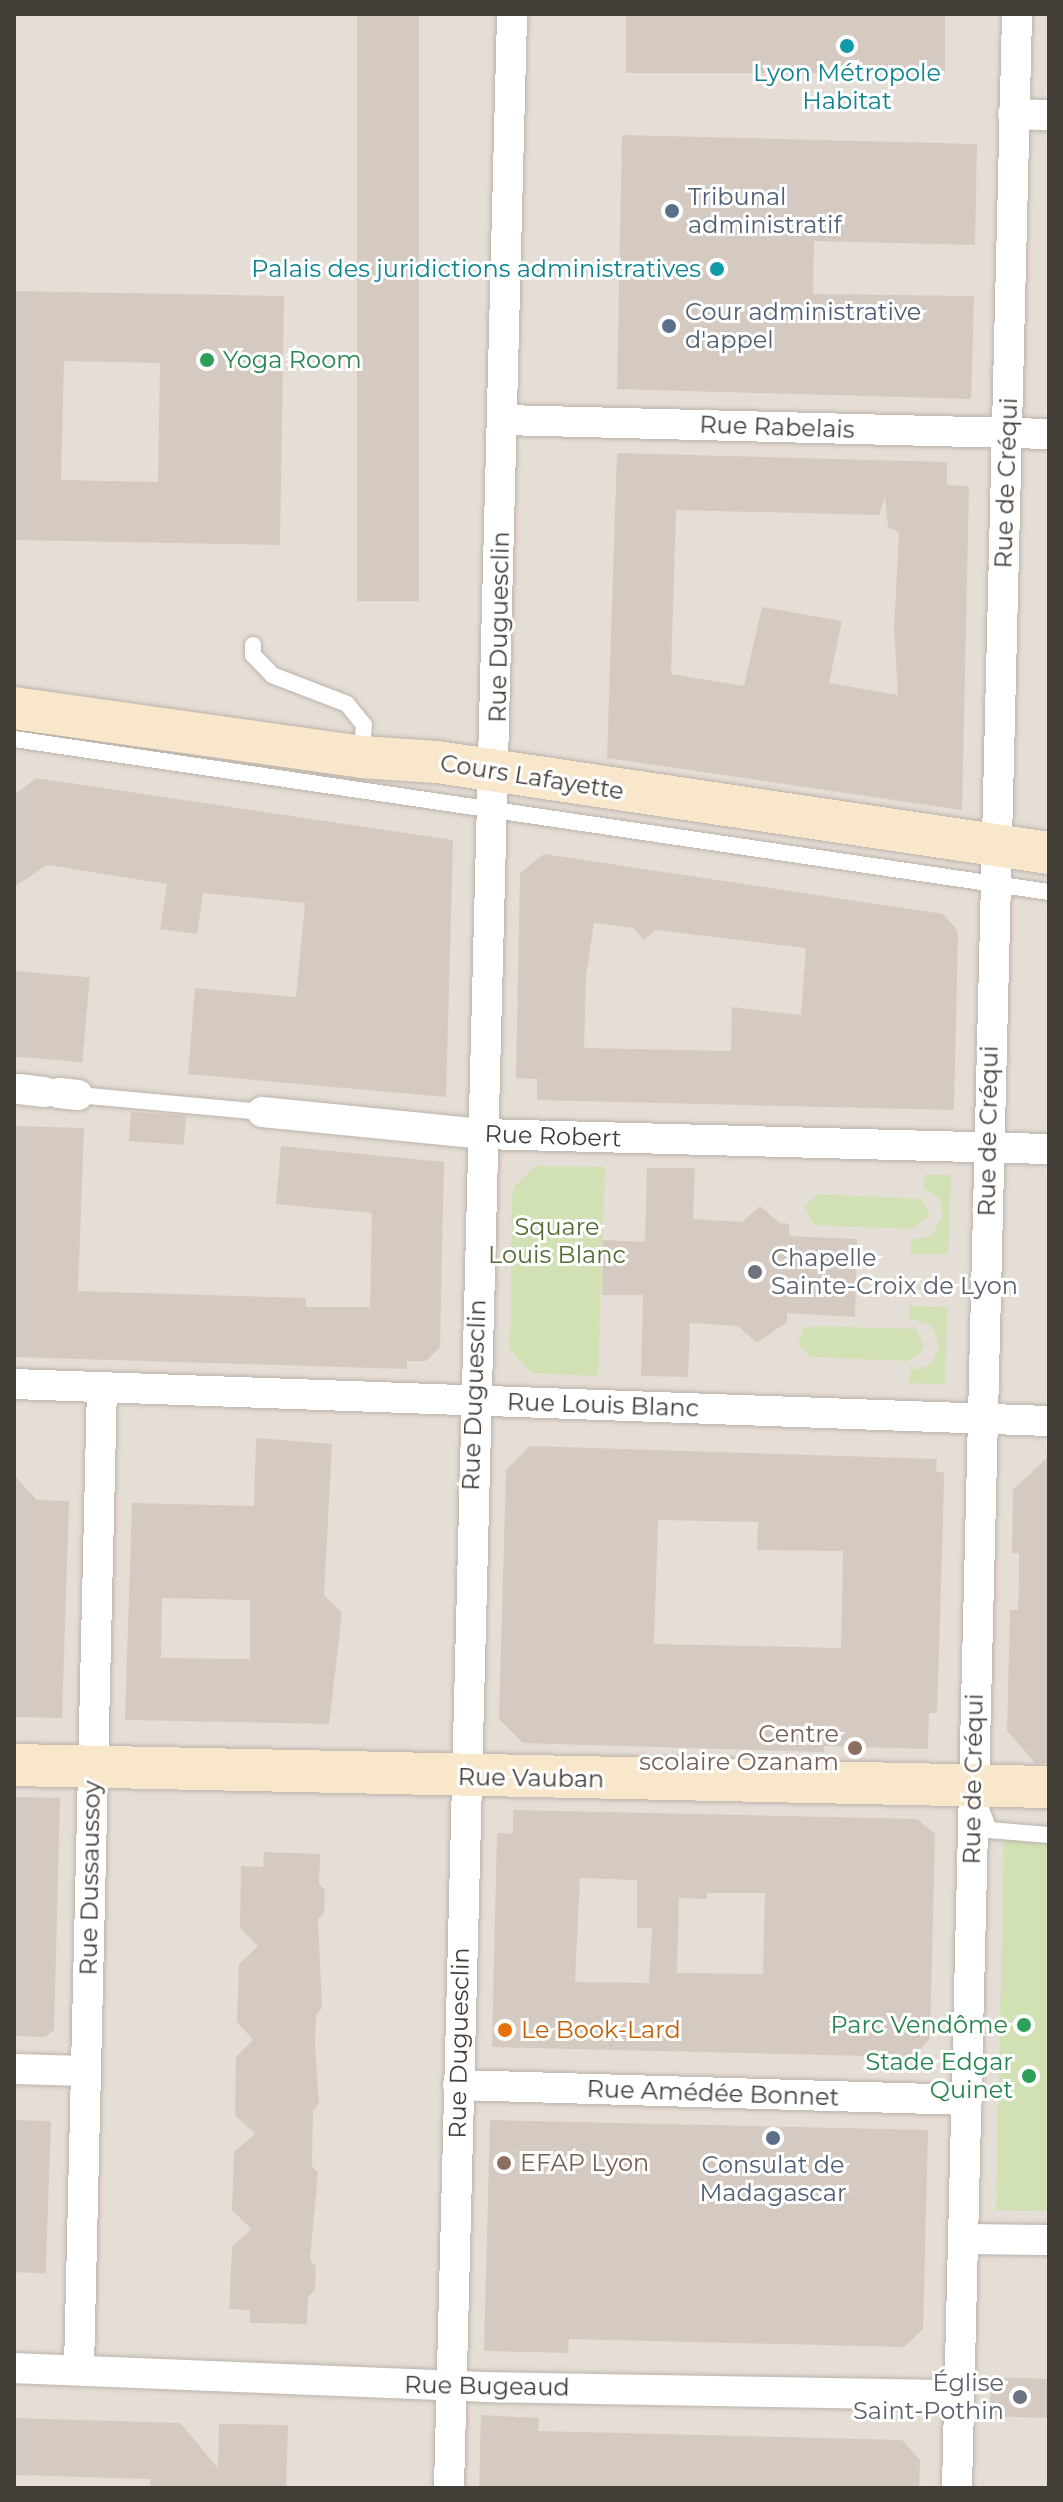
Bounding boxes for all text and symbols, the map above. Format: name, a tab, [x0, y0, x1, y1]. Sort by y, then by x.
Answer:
marker: Lyon Métropole Habitat	[838, 37, 856, 55]
place label: Lyon Métropole Habitat	[753, 59, 941, 115]
place label: Tribunal administratif	[688, 183, 842, 239]
marker: Tribunal administratif	[663, 202, 681, 220]
place label: Palais des juridictions administratives	[251, 255, 701, 283]
marker: Palais des juridictions administratives	[708, 260, 726, 278]
place label: Cour administrative d'appel	[685, 298, 921, 354]
marker: Cour administrative d'appel	[660, 317, 678, 335]
place label: Yoga Room	[223, 346, 362, 374]
marker: Yoga Room	[198, 351, 216, 369]
street label: Rue de Créqui	[989, 397, 1023, 569]
street label: Rue Rabelais	[699, 410, 855, 444]
street label: Rue Duguesclin	[483, 531, 515, 723]
street label: Cours Lafayette	[438, 748, 626, 806]
street label: Rue de Créqui	[972, 1045, 1004, 1217]
street label: Rue Robert	[484, 1119, 622, 1153]
park label: Square Louis Blanc	[488, 1213, 626, 1269]
place label: Chapelle Sainte-Croix de Lyon	[771, 1244, 1018, 1300]
marker: Chapelle Sainte-Croix de Lyon	[746, 1263, 764, 1281]
street label: Rue Duguesclin	[456, 1299, 492, 1491]
street label: Rue Louis Blanc	[506, 1387, 700, 1423]
street label: Rue de Créqui	[957, 1693, 989, 1865]
place label: Centre scolaire Ozanam	[639, 1720, 839, 1776]
marker: Centre scolaire Ozanam	[846, 1739, 864, 1757]
street label: Rue Vauban	[457, 1762, 605, 1794]
street label: Rue Dussaussoy	[74, 1780, 106, 1976]
street label: Rue Duguesclin	[443, 1947, 475, 2139]
place label: Parc Vendôme	[830, 2011, 1008, 2039]
place label: Le Book-Lard	[521, 2016, 681, 2044]
marker: Parc Vendôme	[1015, 2016, 1033, 2034]
marker: Le Book-Lard	[496, 2021, 514, 2039]
place label: Stade Edgar Quinet	[865, 2048, 1013, 2104]
marker: Stade Edgar Quinet	[1020, 2067, 1038, 2085]
street label: Rue Amédée Bonnet	[586, 2074, 840, 2112]
marker: Consulat de Madagascar	[764, 2129, 782, 2147]
place label: EFAP Lyon	[520, 2149, 649, 2177]
place label: Consulat de Madagascar	[699, 2151, 847, 2207]
marker: EFAP Lyon	[495, 2154, 513, 2172]
place label: Église Saint-Pothin	[853, 2369, 1004, 2425]
street label: Rue Bugeaud	[404, 2370, 570, 2402]
marker: Église Saint-Pothin	[1011, 2388, 1029, 2406]

